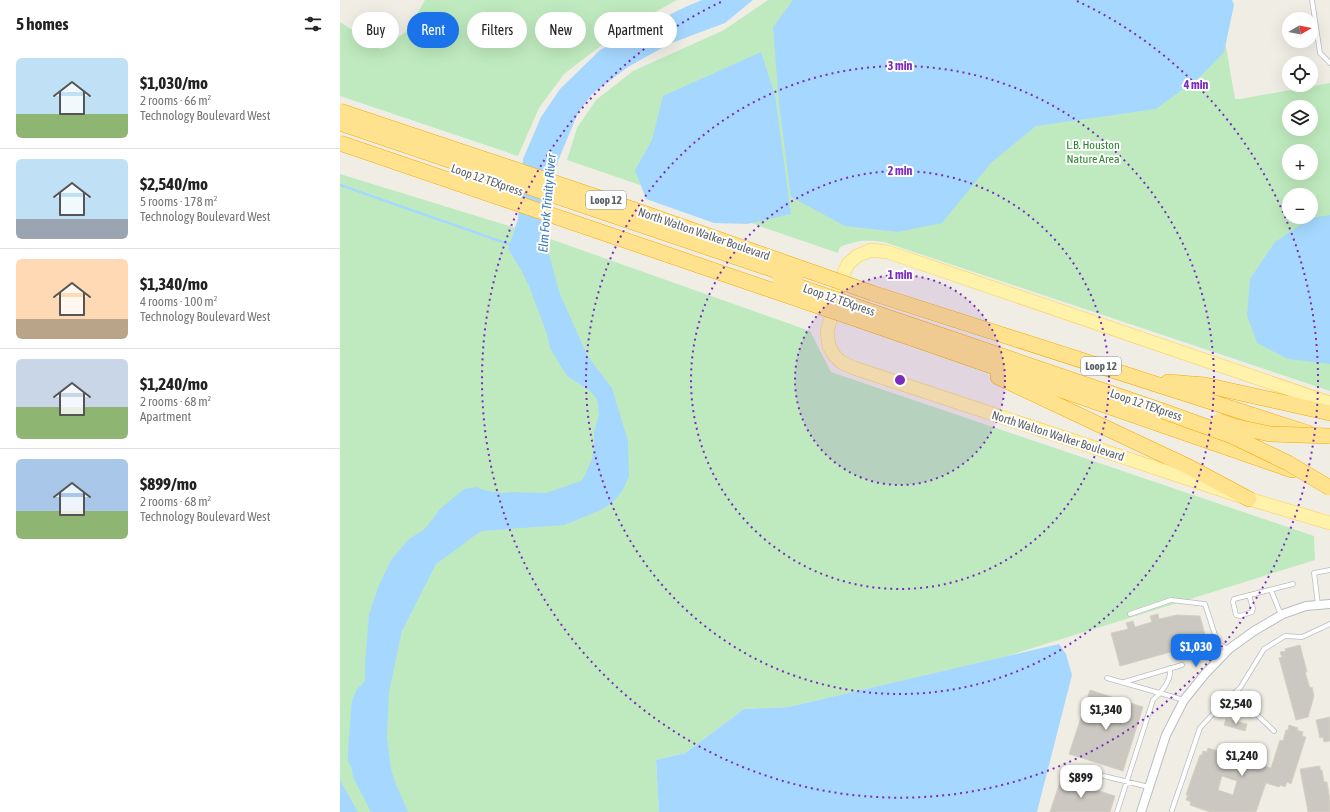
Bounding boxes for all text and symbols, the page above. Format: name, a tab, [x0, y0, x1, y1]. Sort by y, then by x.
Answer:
chip: Buy	[352, 12, 399, 48]
chip: Rent	[407, 12, 459, 48]
chip: Filters	[467, 12, 527, 48]
chip: New	[535, 12, 586, 48]
chip: Apartment	[594, 12, 677, 48]
north arrow	[1282, 12, 1318, 48]
map controls	[1282, 12, 1318, 224]
icon: filters	[302, 13, 324, 35]
text: 5 homes	[16, 14, 69, 34]
button: locate	[1282, 56, 1318, 92]
text: 3 min	[888, 59, 912, 73]
text: $1,030/mo	[140, 73, 208, 93]
icon: home	[48, 74, 96, 122]
text: 4 min	[1183, 78, 1208, 92]
text: 2 rooms · 66 m²	[140, 93, 211, 108]
button: layers	[1282, 100, 1318, 136]
text: Technology Boulevard West	[140, 108, 270, 123]
park label: L.B. Houston Nature Area	[1066, 138, 1120, 166]
button: +	[1282, 144, 1318, 180]
water label: Elm Fork Trinity River	[535, 152, 559, 253]
street label: Loop 12 TEXpress	[449, 161, 525, 199]
text: 2 min	[888, 164, 912, 178]
text: $2,540/mo	[140, 174, 208, 194]
icon: home	[48, 175, 96, 223]
button: −	[1282, 188, 1318, 224]
road number: Loop 12	[586, 191, 626, 209]
text: 5 rooms · 178 m²	[140, 194, 217, 209]
street label: North Walton Walker Boulevard	[636, 205, 772, 263]
text: Technology Boulevard West	[140, 209, 270, 224]
text: 1 min	[888, 268, 912, 282]
text: $1,340/mo	[140, 274, 208, 294]
icon: home	[48, 275, 96, 323]
street label: Loop 12 TEXpress	[801, 281, 877, 319]
text: 4 rooms · 100 m²	[140, 294, 217, 309]
text: Technology Boulevard West	[140, 309, 270, 324]
road number: Loop 12	[1081, 357, 1121, 375]
centre of rings	[893, 373, 907, 387]
text: $1,240/mo	[140, 374, 208, 394]
icon: home	[48, 375, 96, 423]
street label: Loop 12 TEXpress	[1108, 386, 1184, 424]
text: 2 rooms · 68 m²	[140, 394, 211, 409]
street label: North Walton Walker Boulevard	[990, 408, 1126, 464]
text: Apartment	[140, 409, 191, 424]
text: $899/mo	[140, 474, 197, 494]
icon: home	[48, 475, 96, 523]
text: 2 rooms · 68 m²	[140, 494, 211, 509]
text: Technology Boulevard West	[140, 509, 270, 524]
pin: $1,030	[1163, 634, 1229, 668]
text: $1,030	[1180, 639, 1212, 654]
pin: $2,540	[1203, 691, 1269, 725]
text: $2,540	[1220, 696, 1252, 711]
pin: $1,340	[1073, 697, 1139, 731]
text: $1,340	[1090, 702, 1122, 717]
pin: $1,240	[1209, 743, 1275, 777]
text: $1,240	[1226, 748, 1258, 763]
pin: $899	[1057, 765, 1105, 799]
text: $899	[1069, 770, 1093, 785]

